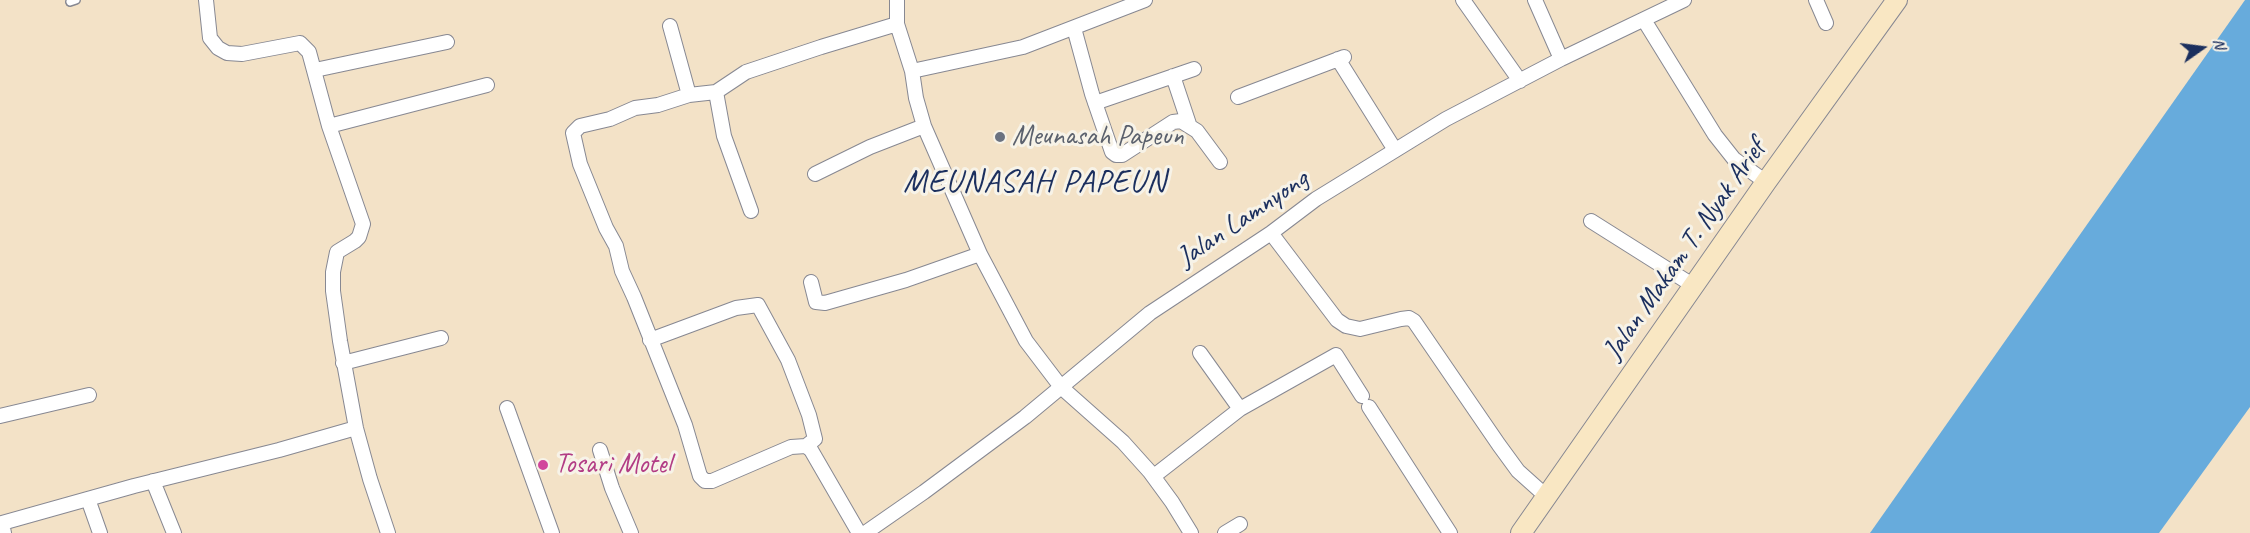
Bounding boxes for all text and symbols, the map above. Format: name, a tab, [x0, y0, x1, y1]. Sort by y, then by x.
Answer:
north arrow	[2172, 18, 2232, 78]
text: N	[2209, 36, 2230, 51]
place label: Meunasah Papeun	[1012, 120, 1184, 154]
marker: Meunasah Papeun	[993, 130, 1007, 144]
street label: Jalan Makam T. Nyak Arief	[1596, 134, 1774, 366]
street label: Jalan Lamnyong	[1171, 163, 1315, 275]
district label: MEUNASAH PAPEUN	[903, 164, 1167, 202]
place label: Tosari Motel	[555, 448, 671, 482]
marker: Tosari Motel	[536, 458, 550, 472]

